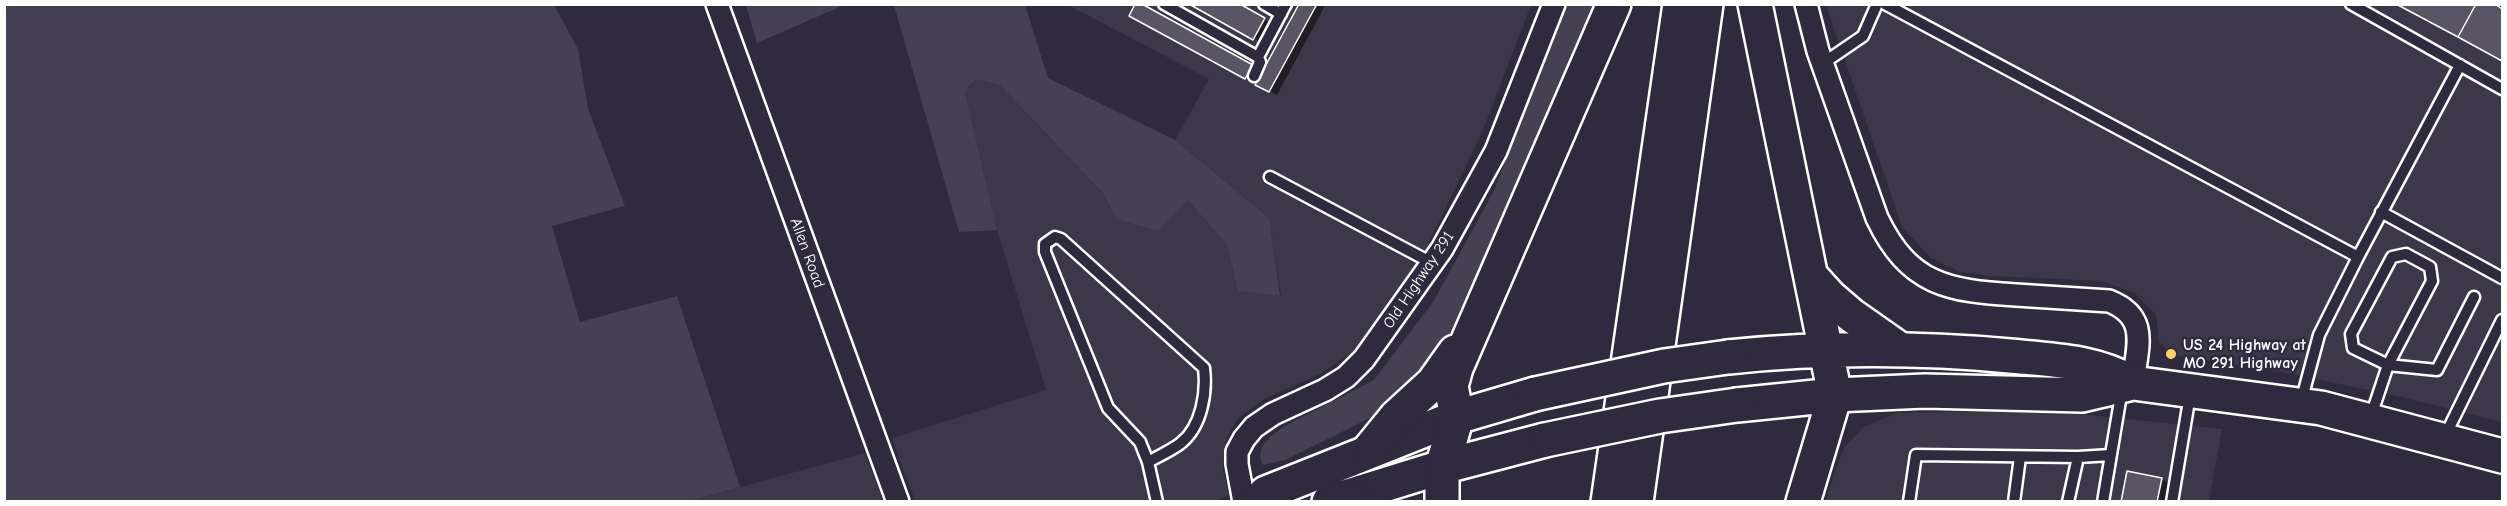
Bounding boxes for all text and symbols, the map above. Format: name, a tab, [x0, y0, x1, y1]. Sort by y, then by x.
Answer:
street label: Allen Road	[785, 215, 829, 291]
street label: Old Highway 291	[1379, 228, 1459, 332]
place label: US 24 Highway at MO 291 Highway	[2183, 335, 2306, 373]
marker: US 24 Highway at MO 291 Highway	[2164, 347, 2178, 361]

